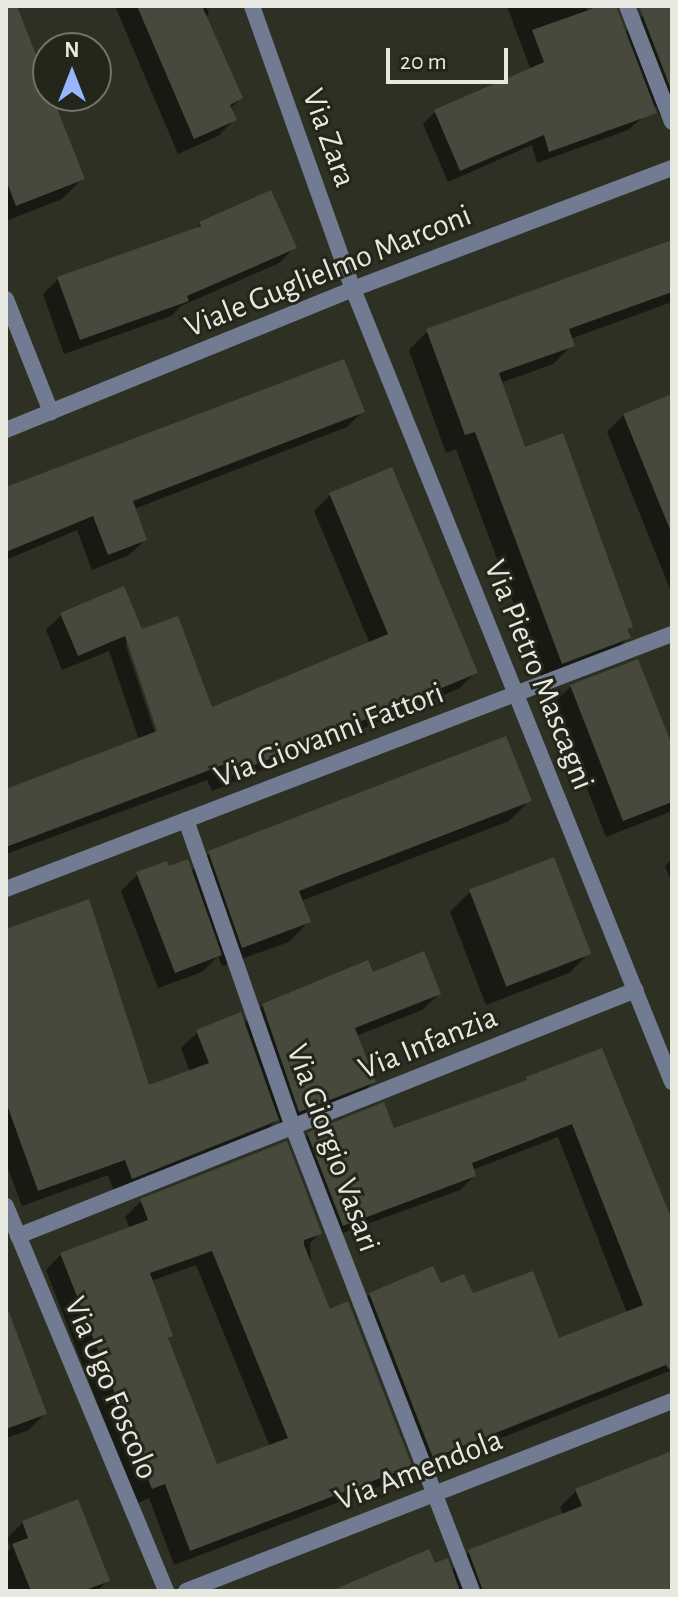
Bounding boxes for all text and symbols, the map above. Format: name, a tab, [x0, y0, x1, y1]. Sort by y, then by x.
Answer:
north arrow	[32, 32, 112, 112]
scale bar	[390, 32, 512, 82]
text: N	[64, 39, 80, 61]
text: 20 m	[400, 50, 447, 74]
street label: Via Zara	[294, 84, 364, 192]
street label: Viale Guglielmo Marconi	[179, 196, 477, 346]
street label: Via Pietro Mascagni	[475, 554, 603, 796]
street label: Via Giovanni Fattori	[209, 674, 449, 796]
street label: Via Infanzia	[353, 998, 503, 1088]
street label: Via Giorgio Vasari	[278, 1039, 388, 1257]
street label: Via Ugo Foscolo	[55, 1291, 167, 1485]
street label: Via Amendola	[330, 1421, 508, 1519]

